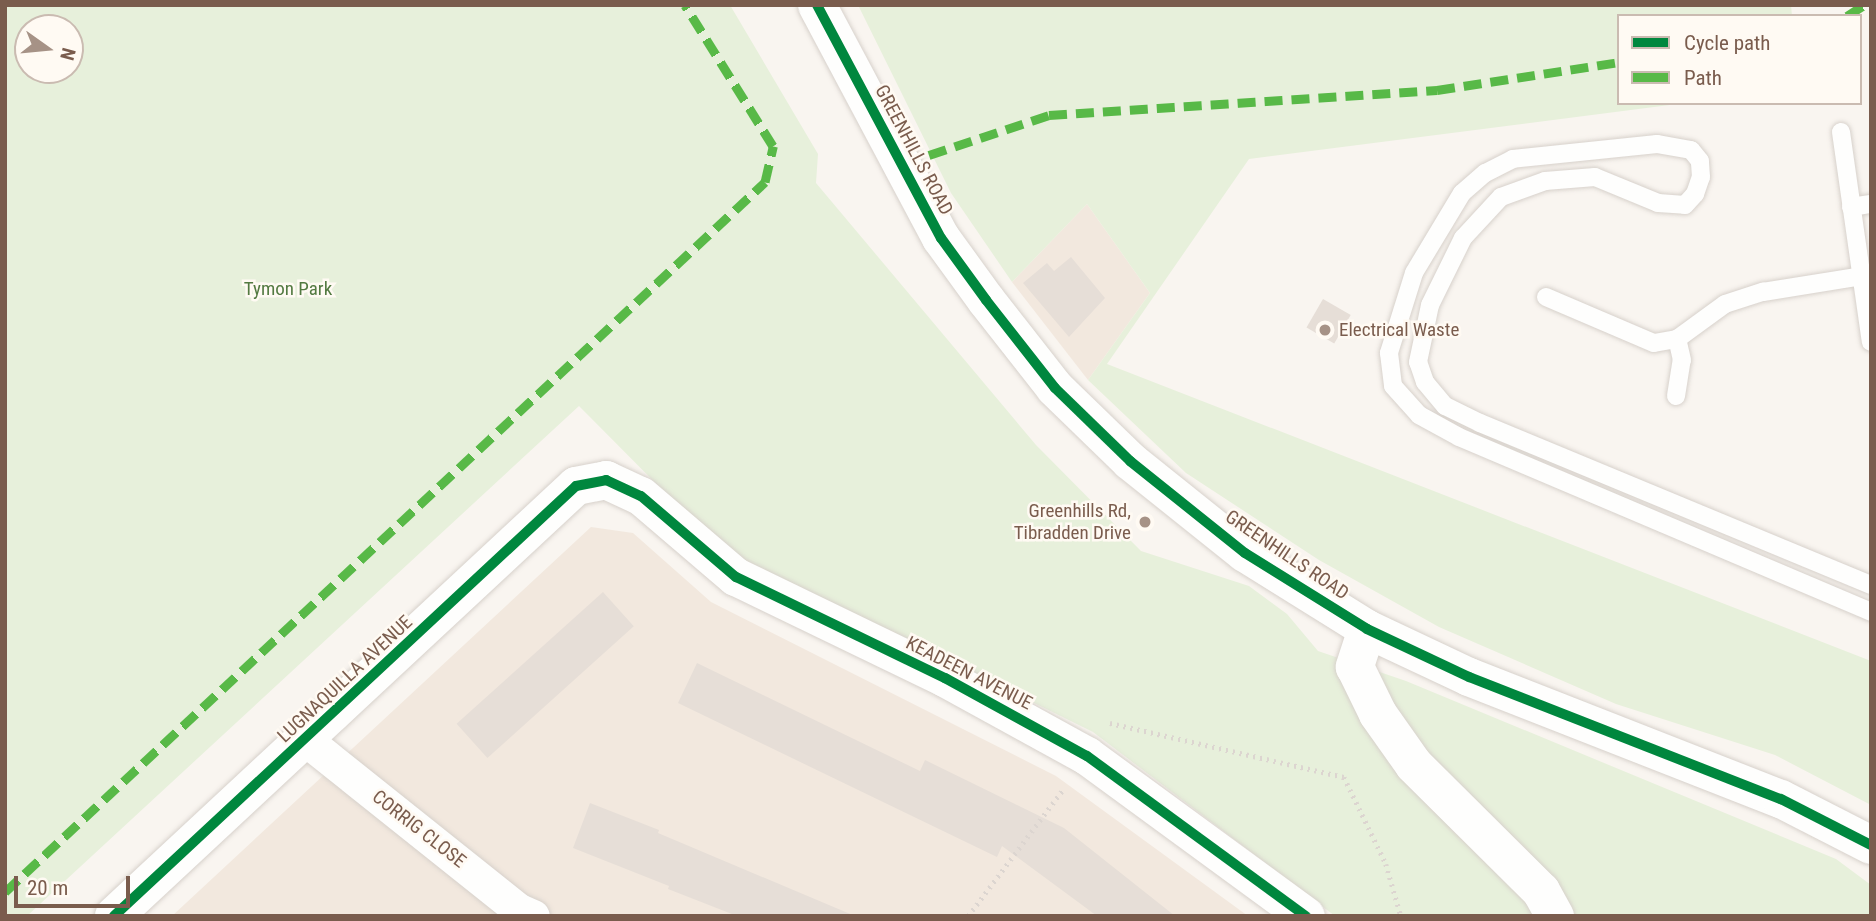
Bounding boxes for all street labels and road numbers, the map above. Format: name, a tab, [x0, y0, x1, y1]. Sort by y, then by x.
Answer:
street label: GREENHILLS ROAD	[870, 81, 958, 219]
street label: GREENHILLS ROAD	[1221, 505, 1353, 605]
street label: LUGNAQUILLA AVENUE	[273, 611, 417, 747]
street label: KEADEEN AVENUE	[902, 631, 1036, 715]
street label: CORRIG CLOSE	[368, 785, 470, 873]

